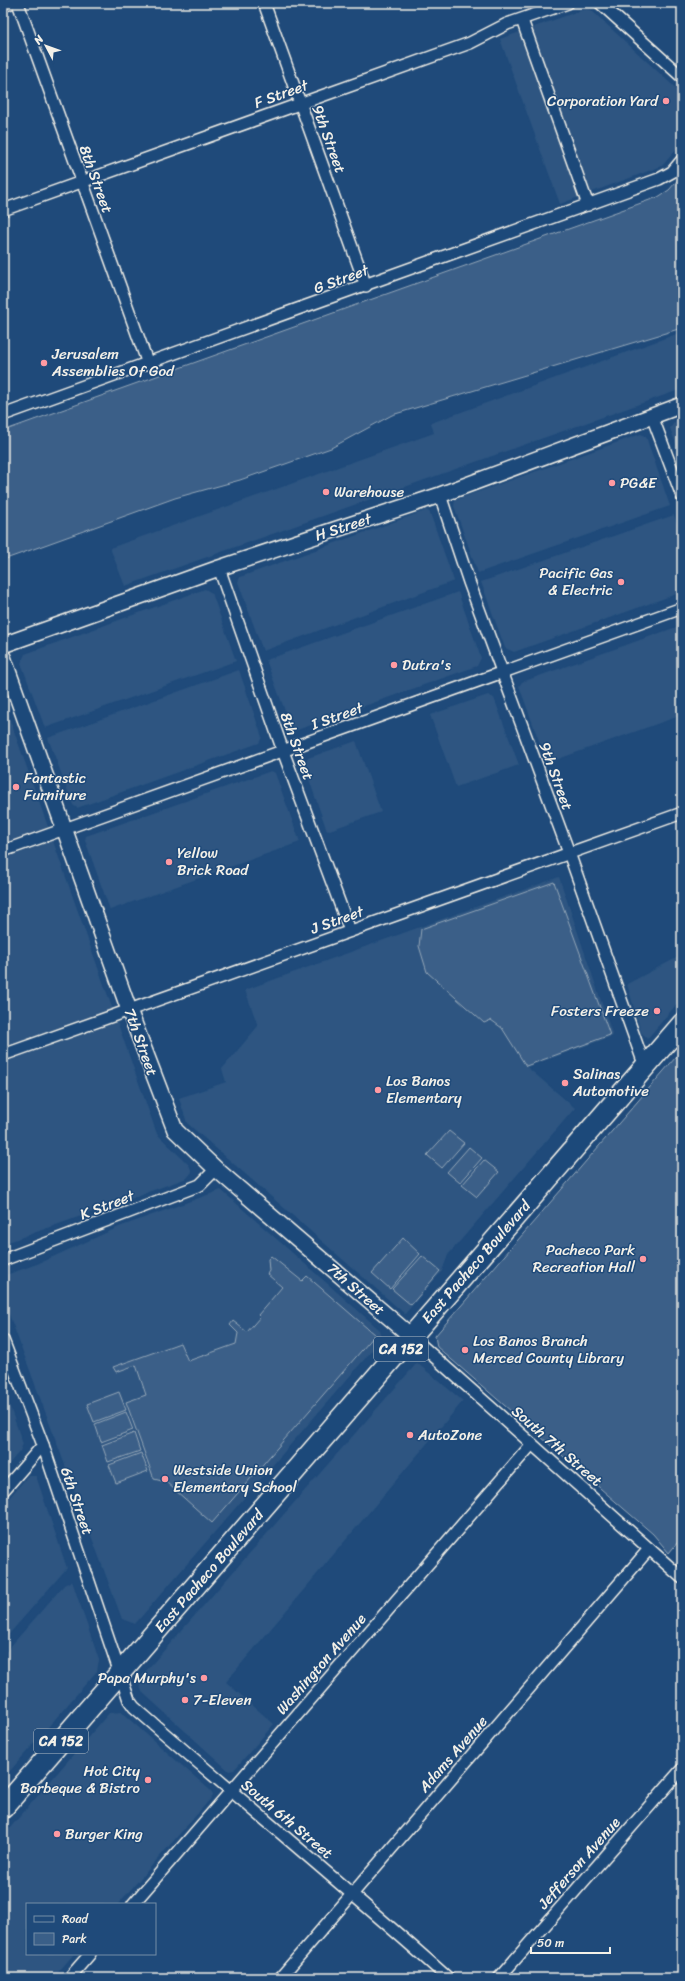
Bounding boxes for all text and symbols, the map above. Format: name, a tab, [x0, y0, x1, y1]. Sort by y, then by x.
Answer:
north arrow	[26, 26, 66, 66]
text: N	[29, 30, 49, 50]
street label: F Street	[250, 72, 312, 116]
place label: Corporation Yard	[547, 88, 659, 114]
marker: Corporation Yard	[661, 96, 671, 106]
street label: 9th Street	[305, 101, 354, 177]
street label: 8th Street	[72, 141, 121, 217]
street label: G Street	[310, 257, 373, 301]
place label: Jerusalem Assemblies Of God	[51, 341, 175, 384]
marker: Jerusalem Assemblies Of God	[39, 358, 49, 368]
place label: PG&E	[620, 470, 658, 496]
marker: PG&E	[607, 478, 617, 488]
place label: Warehouse	[334, 479, 404, 505]
marker: Warehouse	[321, 487, 331, 497]
street label: H Street	[311, 505, 376, 548]
place label: Pacific Gas & Electric	[539, 560, 614, 603]
marker: Pacific Gas & Electric	[616, 577, 626, 587]
place label: Dutra's	[402, 652, 452, 678]
marker: Dutra's	[389, 660, 399, 670]
street label: I Street	[307, 694, 367, 738]
street label: 8th Street	[273, 708, 322, 784]
street label: 9th Street	[532, 738, 581, 814]
place label: Fantastic Furniture	[24, 765, 87, 808]
marker: Fantastic Furniture	[11, 782, 21, 792]
place label: Yellow Brick Road	[177, 840, 249, 883]
marker: Yellow Brick Road	[164, 857, 174, 867]
street label: J Street	[306, 898, 368, 942]
place label: Fosters Freeze	[551, 998, 649, 1024]
street label: 7th Street	[117, 1004, 165, 1080]
marker: Fosters Freeze	[652, 1006, 662, 1016]
place label: Salinas Automotive	[572, 1061, 649, 1104]
place label: Los Banos Elementary	[386, 1068, 462, 1111]
marker: Salinas Automotive	[560, 1078, 570, 1088]
marker: Los Banos Elementary	[373, 1085, 383, 1095]
street label: K Street	[76, 1182, 139, 1227]
street label: East Pacheco Boulevard	[415, 1193, 538, 1330]
place label: Pacheco Park Recreation Hall	[533, 1237, 636, 1280]
marker: Pacheco Park Recreation Hall	[638, 1254, 648, 1264]
street label: 7th Street	[321, 1256, 391, 1322]
place label: Los Banos Branch Merced County Library	[473, 1328, 624, 1371]
road number: CA 152	[374, 1337, 428, 1361]
marker: Los Banos Branch Merced County Library	[460, 1345, 470, 1355]
street label: South 7th Street	[505, 1399, 609, 1493]
place label: AutoZone	[417, 1422, 482, 1448]
marker: AutoZone	[405, 1430, 415, 1440]
place label: Westside Union Elementary School	[173, 1457, 298, 1500]
street label: 6th Street	[53, 1463, 101, 1539]
marker: Westside Union Elementary School	[160, 1474, 170, 1484]
street label: East Pacheco Boulevard	[148, 1502, 271, 1639]
street label: Washington Avenue	[269, 1607, 373, 1721]
place label: Papa Murphy's	[98, 1665, 197, 1691]
marker: Papa Murphy's	[199, 1673, 209, 1683]
place label: 7-Eleven	[193, 1687, 252, 1713]
marker: 7-Eleven	[180, 1695, 190, 1705]
street label: Adams Avenue	[411, 1709, 494, 1799]
road number: CA 152	[34, 1729, 88, 1753]
place label: Hot City Barbeque & Bistro	[20, 1758, 141, 1801]
street label: South 6th Street	[235, 1772, 339, 1866]
marker: Hot City Barbeque & Bistro	[143, 1775, 153, 1785]
street label: Jefferson Avenue	[530, 1811, 627, 1916]
place label: Burger King	[65, 1821, 143, 1847]
marker: Burger King	[52, 1829, 62, 1839]
legend	[26, 1903, 156, 1955]
text: Road	[62, 1908, 89, 1930]
text: Park	[62, 1928, 87, 1950]
scale bar	[531, 1929, 610, 1955]
text: 50 m	[537, 1932, 564, 1954]

